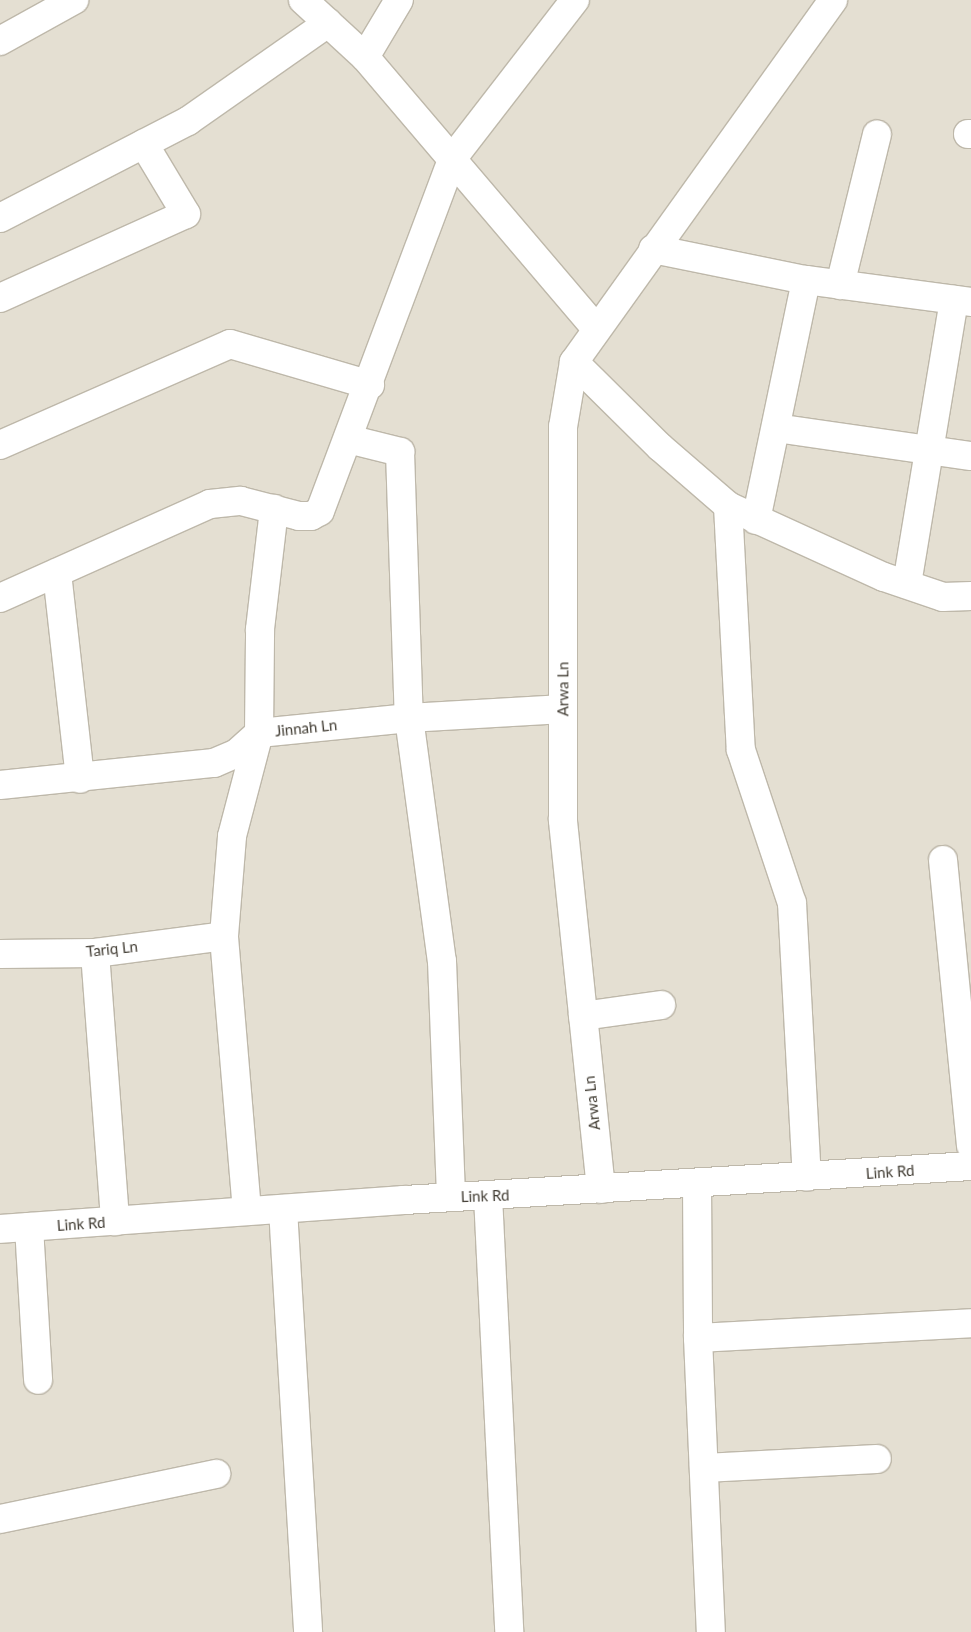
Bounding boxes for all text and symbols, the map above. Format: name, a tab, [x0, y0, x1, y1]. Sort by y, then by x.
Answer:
street label: Arwa Ln	[554, 662, 572, 716]
street label: Jinnah Ln	[274, 716, 338, 740]
street label: Tariq Ln	[85, 937, 139, 961]
street label: Arwa Ln	[580, 1075, 604, 1131]
street label: Link Rd	[865, 1161, 915, 1183]
street label: Link Rd	[460, 1186, 510, 1206]
street label: Link Rd	[56, 1213, 106, 1235]

